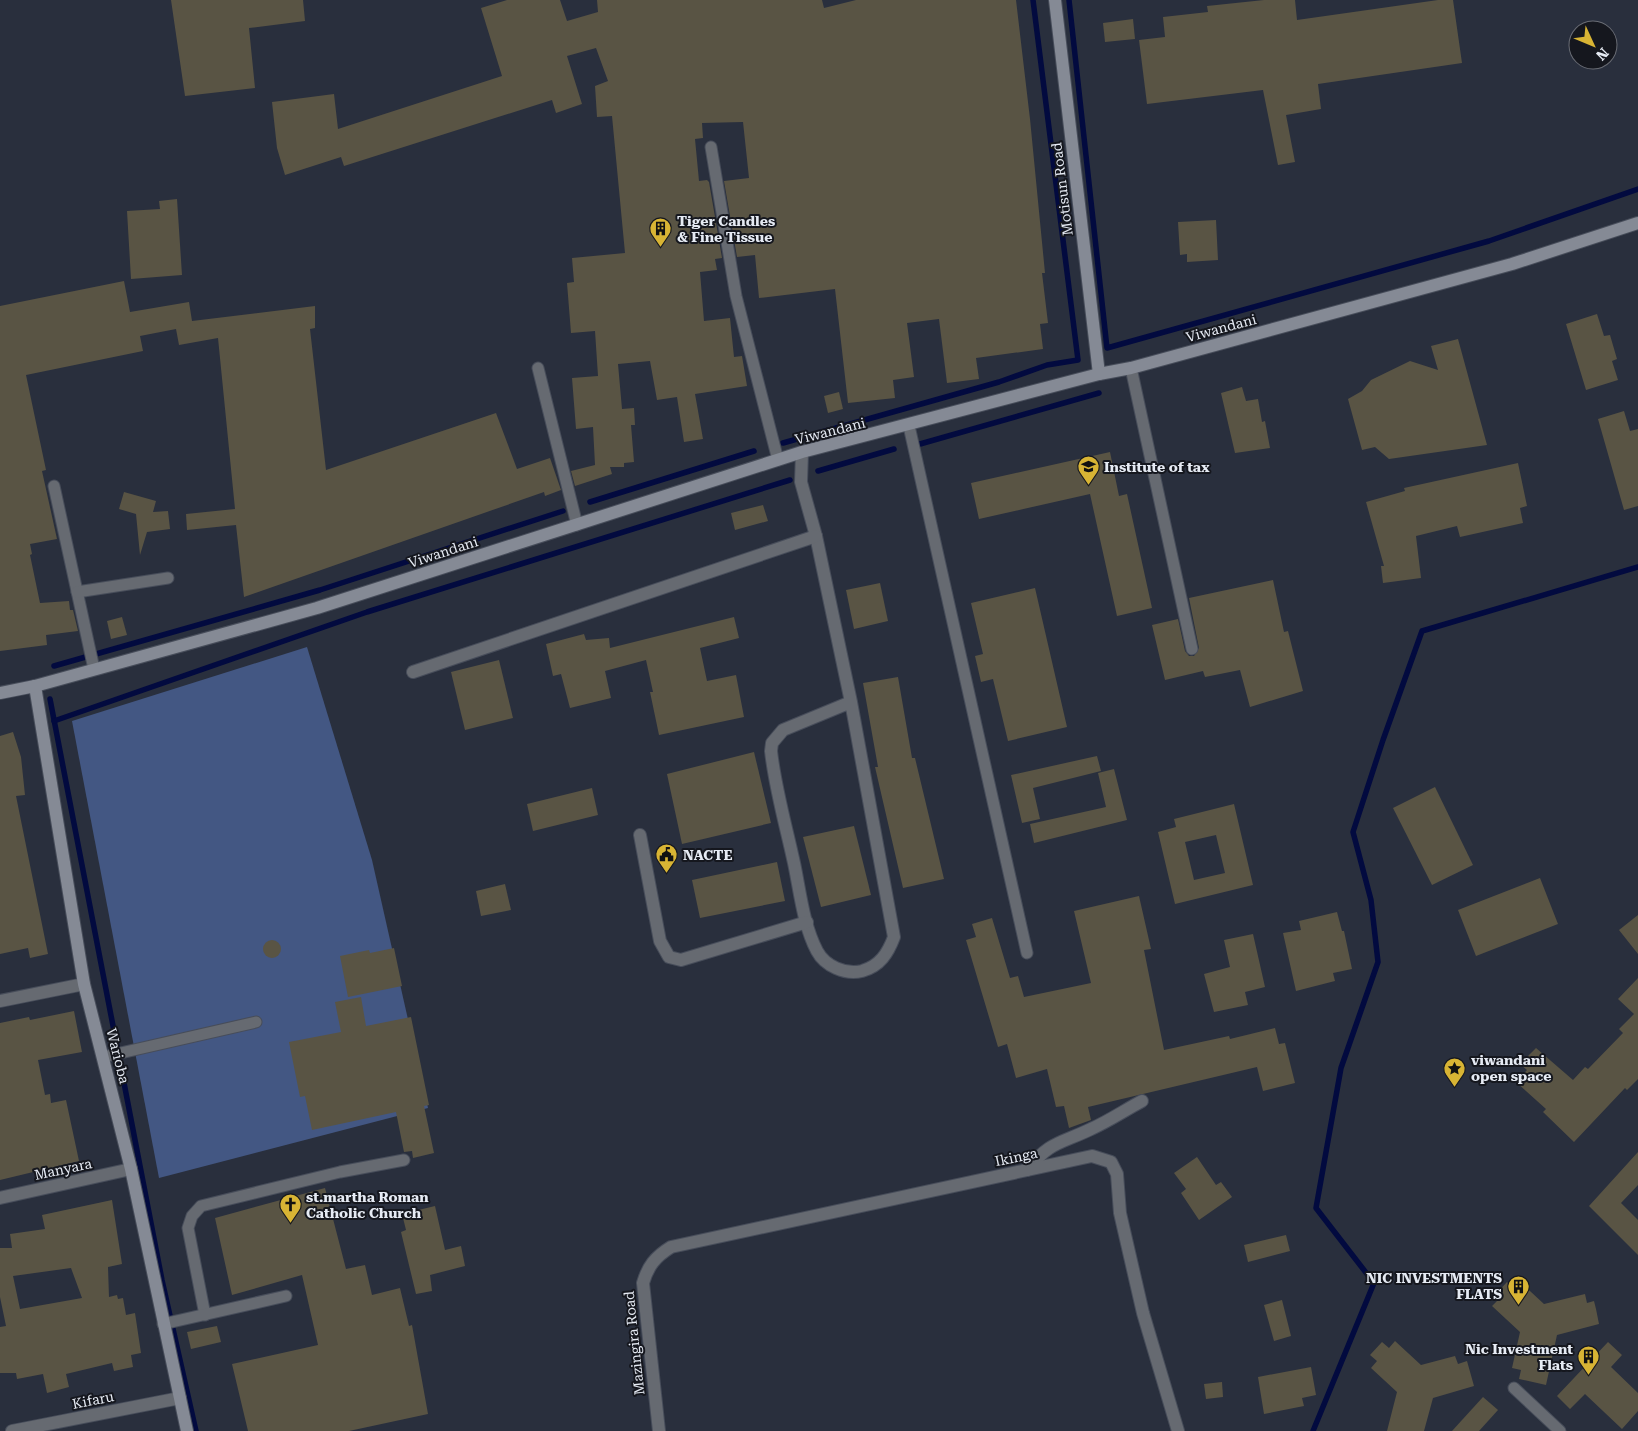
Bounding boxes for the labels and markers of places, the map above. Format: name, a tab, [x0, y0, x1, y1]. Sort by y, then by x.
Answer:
place label: Tiger Candles & Fine Tissue	[677, 213, 775, 245]
building icon: Tiger Candles & Fine Tissue	[649, 217, 673, 248]
school or university icon: Institute of tax	[1076, 455, 1100, 486]
place label: Institute of tax	[1104, 459, 1210, 475]
public building icon: NACTE	[655, 843, 679, 874]
place label: NACTE	[683, 847, 733, 863]
place label: viwandani open space	[1471, 1052, 1552, 1084]
place icon: viwandani open space	[1443, 1056, 1467, 1087]
place label: st.martha Roman Catholic Church	[306, 1189, 429, 1221]
church icon: st.martha Roman Catholic Church	[278, 1193, 302, 1224]
place label: NIC INVESTMENTS FLATS	[1366, 1270, 1502, 1302]
building icon: NIC INVESTMENTS FLATS	[1506, 1274, 1530, 1305]
place label: Nic Investment Flats	[1465, 1341, 1573, 1373]
building icon: Nic Investment Flats	[1577, 1345, 1601, 1376]

